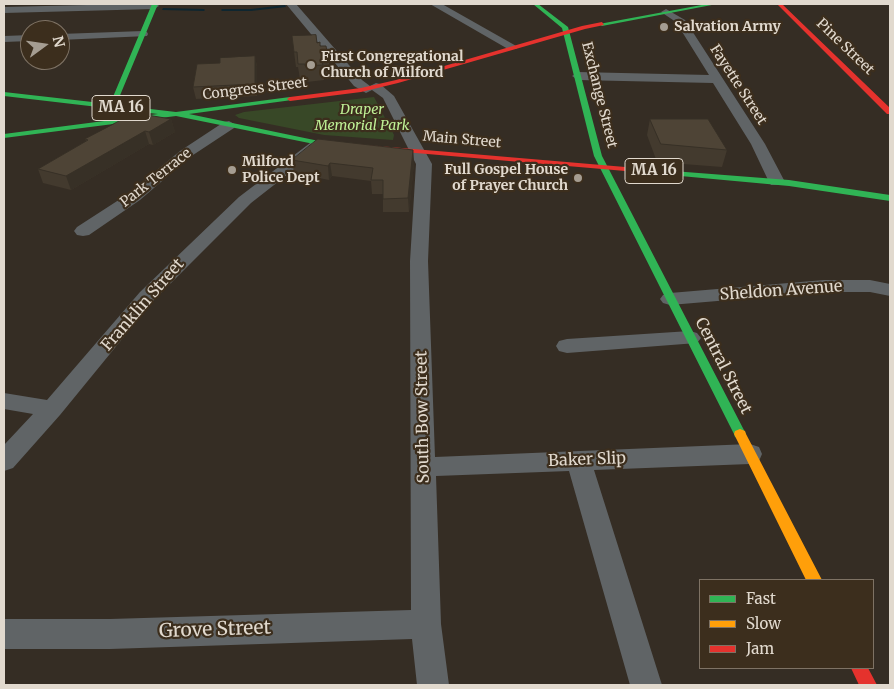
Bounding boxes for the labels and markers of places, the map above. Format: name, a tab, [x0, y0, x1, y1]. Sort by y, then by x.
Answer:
place label: Salvation Army	[674, 19, 781, 35]
marker: Salvation Army	[658, 21, 670, 33]
place label: First Congregational Church of Milford	[321, 49, 463, 82]
marker: First Congregational Church of Milford	[305, 59, 317, 71]
place label: Milford Police Dept	[242, 154, 320, 186]
place label: Full Gospel House of Prayer Church	[444, 162, 568, 194]
marker: Milford Police Dept	[226, 164, 238, 176]
marker: Full Gospel House of Prayer Church	[572, 172, 584, 184]

